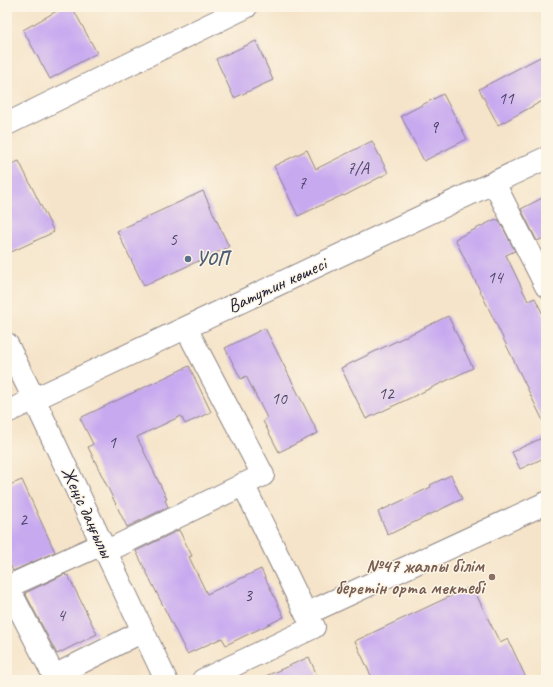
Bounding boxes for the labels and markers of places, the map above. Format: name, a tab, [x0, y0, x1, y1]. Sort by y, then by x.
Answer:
place label: УОП	[196, 247, 232, 271]
marker: УОП	[183, 254, 193, 264]
place label: №47 жалпы білім беретін орта мектебі	[335, 554, 486, 600]
marker: №47 жалпы білім беретін орта мектебі	[487, 572, 497, 582]

